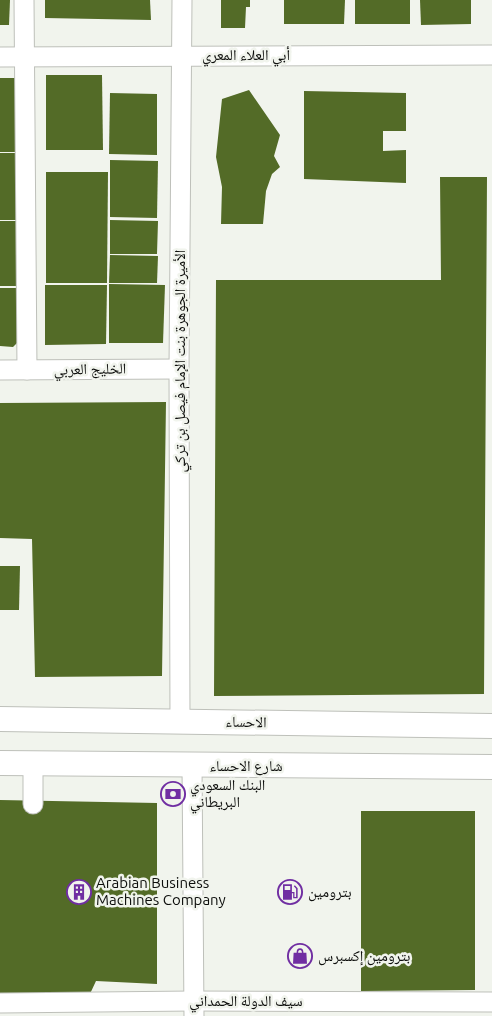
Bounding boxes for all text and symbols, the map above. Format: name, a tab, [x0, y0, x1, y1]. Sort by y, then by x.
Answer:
street label: أبي العلاء المعري	[202, 46, 290, 67]
street label: الأميرة الجوهرة بنت الإمام فيصل بن تركي	[171, 250, 192, 472]
street label: الخليج العربي	[53, 359, 127, 381]
street label: الاحساء	[225, 713, 267, 730]
street label: شارع الاحساء	[209, 757, 283, 776]
place label: البنك السعودي البريطاني	[190, 776, 265, 814]
bank icon: البنك السعودي البريطاني	[160, 781, 186, 807]
place label: Arabian Business Machines Company	[96, 874, 226, 908]
building icon: Arabian Business Machines Company	[66, 879, 92, 905]
fuel station icon: بترومين	[277, 879, 303, 905]
place label: بترومين	[308, 883, 352, 902]
shop icon: بترومين إكسبرس	[287, 943, 313, 969]
place label: بترومين إكسبرس	[318, 947, 410, 966]
street label: سيف الدولة الحمداني	[189, 992, 303, 1013]

